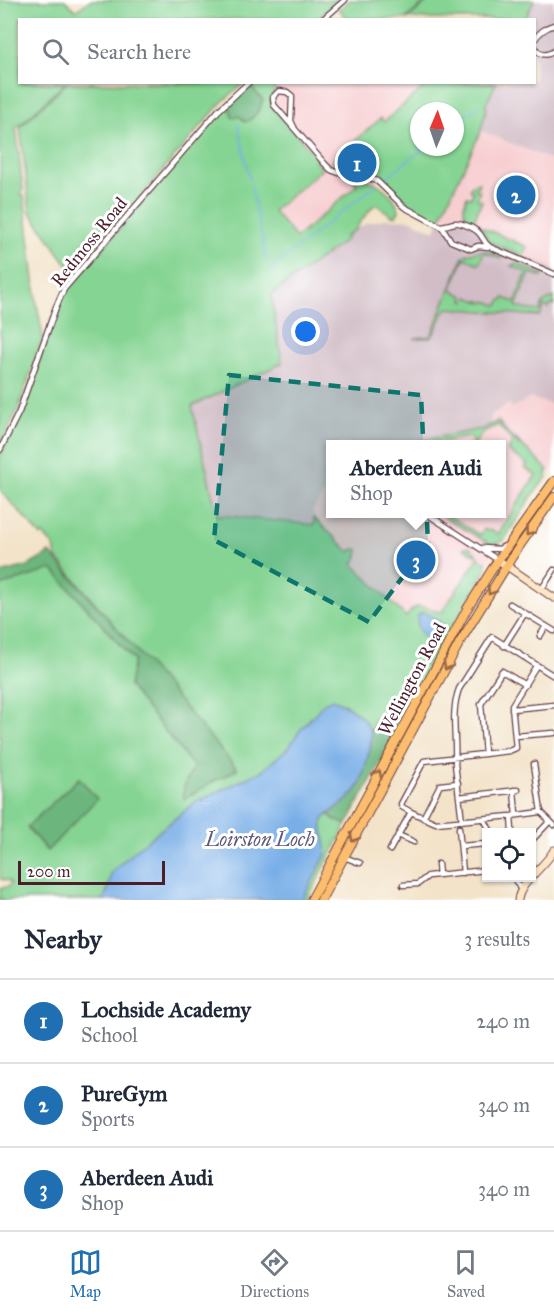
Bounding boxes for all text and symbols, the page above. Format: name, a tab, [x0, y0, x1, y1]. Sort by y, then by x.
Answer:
search box	[18, 18, 536, 84]
icon: search	[39, 35, 72, 68]
text: Search here	[87, 38, 191, 65]
north arrow	[410, 102, 464, 156]
pin: 1	[338, 140, 376, 186]
pin: 2	[496, 172, 536, 218]
street label: Redmoss Road	[46, 193, 132, 291]
your location	[291, 317, 320, 346]
popup	[326, 440, 506, 518]
text: Aberdeen Audi	[350, 454, 482, 481]
text: Shop	[350, 481, 393, 505]
one-way arrow	[525, 525, 536, 536]
pin: 3	[396, 538, 436, 582]
one-way arrow	[487, 585, 499, 595]
street label: Wellington Road	[373, 619, 452, 739]
one-way arrow	[443, 660, 454, 671]
one-way arrow	[371, 770, 383, 781]
water label: Loirston Loch	[204, 827, 315, 851]
map controls	[482, 828, 536, 882]
button: locate	[482, 828, 536, 882]
one-way arrow	[350, 832, 361, 842]
scale bar	[18, 858, 165, 886]
text: 200 m	[27, 862, 70, 881]
text: Nearby	[24, 923, 102, 955]
text: 3 results	[464, 927, 530, 951]
text: Lochside Academy	[81, 996, 251, 1023]
text: 1	[40, 1009, 47, 1033]
text: 240 m	[476, 1009, 530, 1033]
text: School	[81, 1023, 138, 1047]
text: PureGym	[81, 1080, 167, 1107]
text: 2	[39, 1093, 48, 1117]
text: 340 m	[478, 1093, 530, 1117]
text: Sports	[81, 1107, 135, 1131]
text: Aberdeen Audi	[81, 1164, 213, 1191]
text: 3	[40, 1177, 48, 1201]
text: 340 m	[478, 1177, 530, 1201]
text: Shop	[81, 1191, 124, 1215]
tab: Map	[69, 1246, 102, 1301]
tab: Directions	[240, 1246, 309, 1301]
tab: Saved	[447, 1246, 485, 1301]

